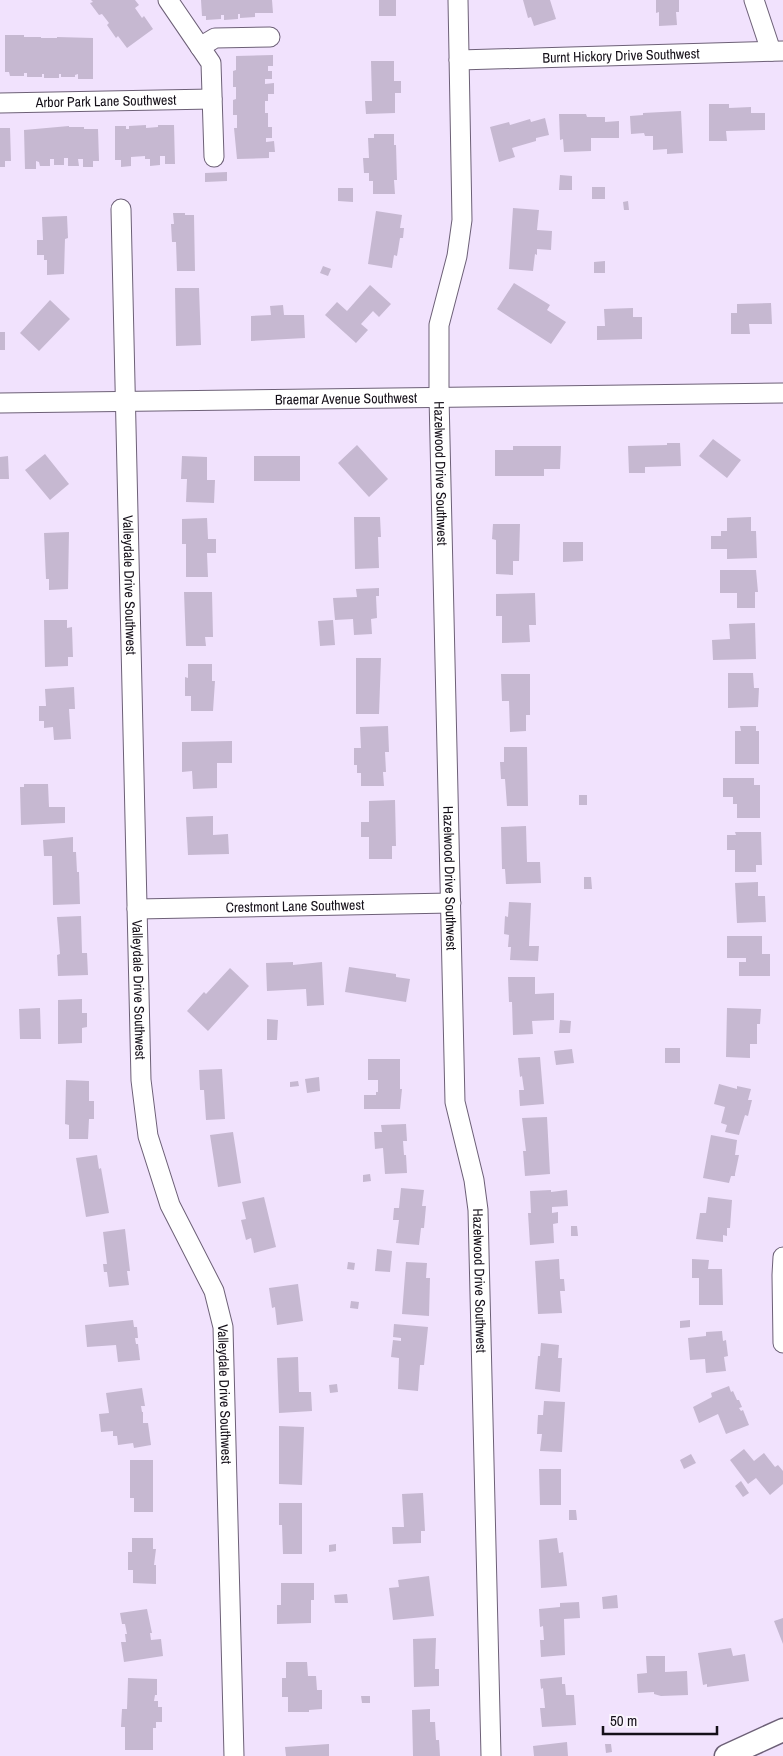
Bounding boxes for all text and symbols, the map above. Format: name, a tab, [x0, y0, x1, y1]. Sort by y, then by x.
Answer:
street label: Burnt Hickory Drive Southwest	[542, 44, 700, 67]
street label: Arbor Park Lane Southwest	[35, 91, 176, 111]
street label: Braemar Avenue Southwest	[275, 389, 417, 408]
street label: Hazelwood Drive Southwest	[430, 401, 451, 546]
street label: Valleydale Drive Southwest	[119, 515, 140, 655]
street label: Hazelwood Drive Southwest	[439, 806, 461, 951]
street label: Crestmont Lane Southwest	[225, 896, 364, 916]
street label: Valleydale Drive Southwest	[128, 920, 150, 1060]
street label: Hazelwood Drive Southwest	[469, 1208, 490, 1353]
street label: Valleydale Drive Southwest	[214, 1324, 236, 1464]
scale bar	[603, 1704, 717, 1736]
text: 50 m	[610, 1710, 637, 1731]

